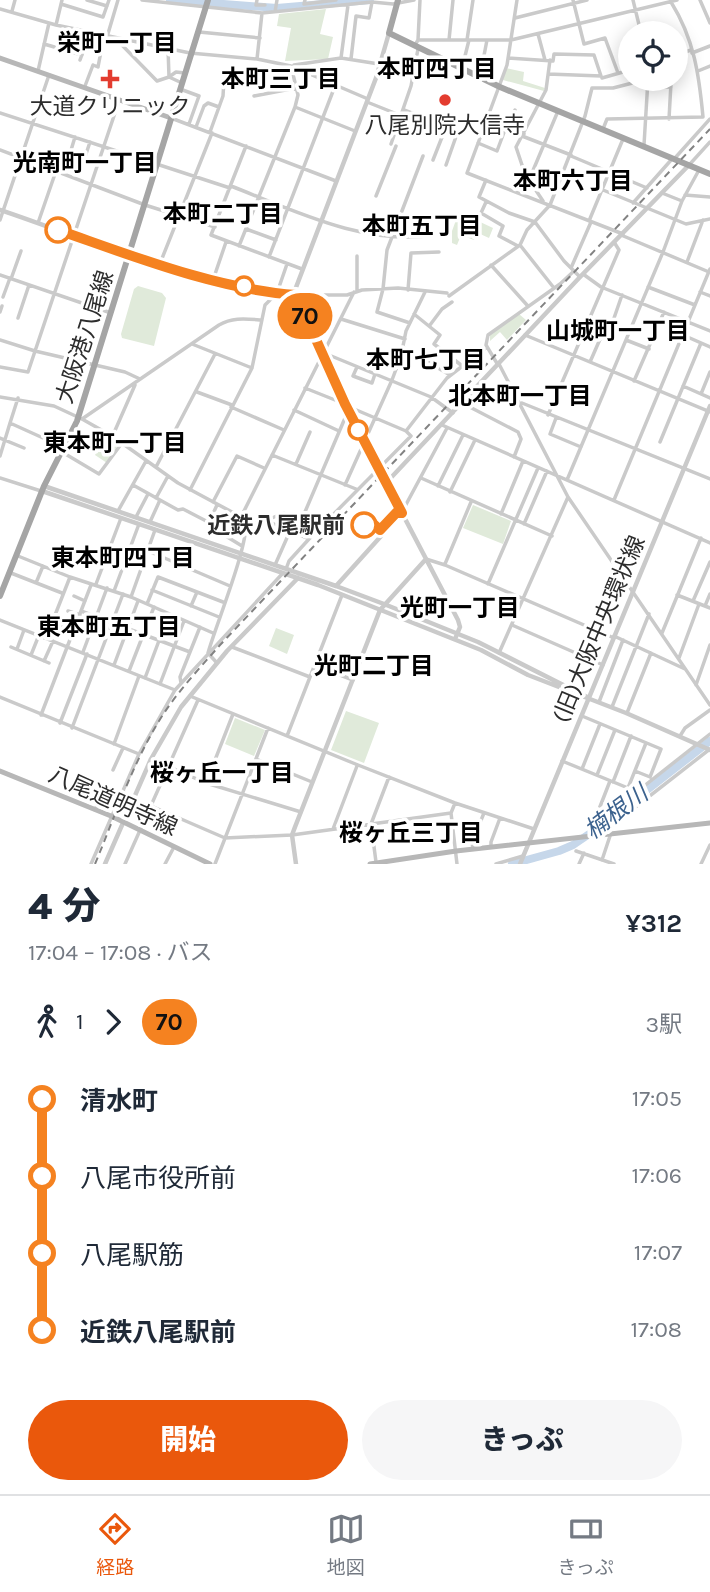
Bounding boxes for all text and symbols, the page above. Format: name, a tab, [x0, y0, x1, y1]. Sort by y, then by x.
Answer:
map controls	[618, 21, 688, 91]
button: locate	[618, 21, 688, 91]
district label: 栄町一丁目	[57, 29, 177, 57]
district label: 本町四丁目	[377, 55, 497, 83]
district label: 本町三丁目	[221, 65, 341, 93]
marker: 大道クリニック	[100, 69, 120, 89]
marker: 八尾別院大信寺	[437, 92, 453, 108]
place label: 大道クリニック	[30, 93, 191, 120]
place label: 八尾別院大信寺	[365, 112, 526, 139]
district label: 光南町一丁目	[13, 149, 157, 177]
district label: 本町六丁目	[513, 167, 633, 195]
district label: 本町二丁目	[163, 200, 283, 228]
district label: 本町五丁目	[362, 212, 482, 240]
unlabelled marker	[45, 217, 71, 243]
street label: 大阪港八尾線	[51, 267, 119, 407]
unlabelled marker	[234, 276, 254, 296]
line badge: 70	[274, 293, 336, 339]
text: 70	[291, 302, 319, 330]
district label: 山城町一丁目	[546, 317, 690, 345]
district label: 本町七丁目	[366, 346, 486, 374]
district label: 北本町一丁目	[448, 382, 592, 410]
unlabelled marker	[348, 420, 368, 440]
district label: 東本町一丁目	[43, 429, 187, 457]
place label: 近鉄八尾駅前	[207, 512, 345, 539]
marker: 近鉄八尾駅前	[351, 512, 377, 538]
street label: (旧)大阪中央環状線	[547, 532, 651, 726]
district label: 東本町四丁目	[51, 544, 195, 572]
district label: 光町一丁目	[400, 594, 520, 622]
district label: 東本町五丁目	[37, 613, 181, 641]
district label: 光町二丁目	[314, 652, 434, 680]
district label: 桜ヶ丘一丁目	[150, 759, 294, 787]
street label: 八尾道明寺線	[44, 761, 182, 841]
water label: 楠根川	[579, 777, 656, 845]
district label: 桜ヶ丘三丁目	[339, 819, 483, 847]
text: 4 分	[28, 884, 100, 929]
text: ¥312	[626, 908, 682, 939]
text: 17:04 – 17:08 · バス	[28, 939, 213, 966]
icon: walk	[28, 1003, 66, 1041]
icon: forward	[94, 1003, 132, 1041]
text: 1	[76, 1008, 84, 1035]
text: 70	[156, 1008, 183, 1036]
text: 3駅	[645, 1011, 682, 1038]
text: 17:05	[632, 1085, 682, 1112]
text: 清水町	[80, 1086, 158, 1117]
text: 17:06	[631, 1162, 682, 1189]
text: 八尾市役所前	[80, 1163, 236, 1194]
text: 17:07	[634, 1239, 682, 1266]
text: 八尾駅筋	[80, 1240, 184, 1271]
text: 17:08	[631, 1316, 682, 1343]
text: 近鉄八尾駅前	[80, 1317, 236, 1348]
button: 開始	[28, 1400, 348, 1480]
button: きっぷ	[362, 1400, 682, 1480]
tab: 経路	[96, 1510, 134, 1579]
tab: 地図	[327, 1510, 365, 1579]
tab: きっぷ	[557, 1510, 614, 1579]

